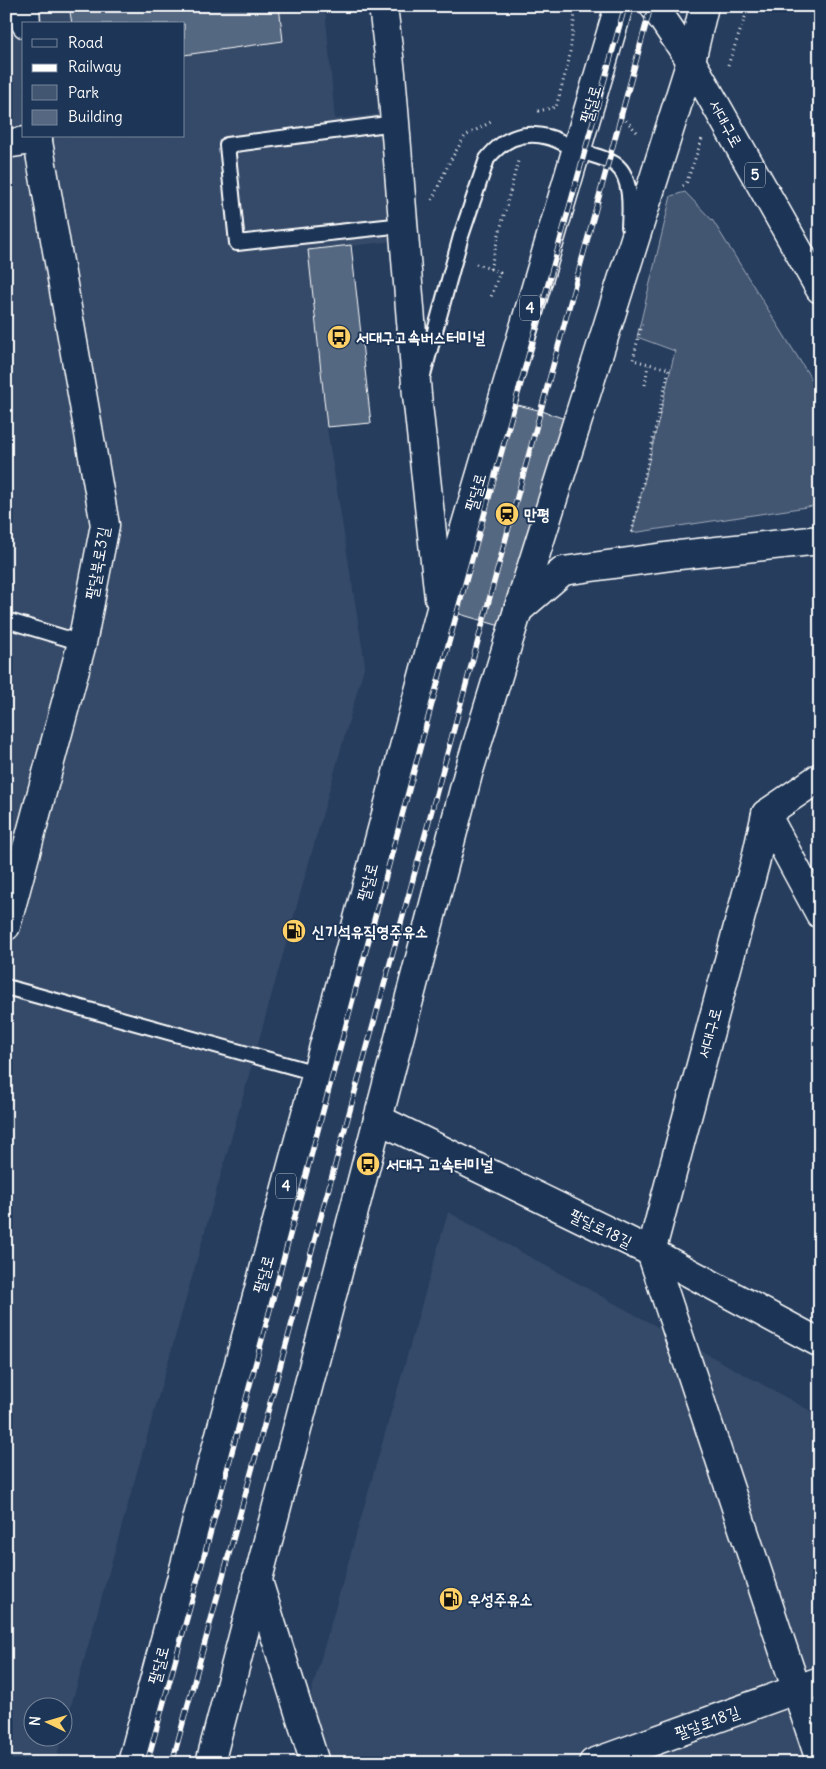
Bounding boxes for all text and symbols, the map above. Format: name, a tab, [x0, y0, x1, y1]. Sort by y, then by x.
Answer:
legend	[22, 22, 185, 138]
text: Road	[68, 33, 103, 52]
text: Railway	[68, 57, 122, 76]
text: Park	[68, 83, 99, 102]
street label: 팔달로	[575, 83, 605, 125]
street label: 서대구로	[705, 96, 747, 150]
text: Building	[68, 107, 123, 126]
road number: 5	[745, 162, 765, 188]
road number: 4	[520, 296, 540, 320]
bus stop icon: 서대구고속버스터미널	[326, 324, 352, 350]
place label: 서대구고속버스터미널	[356, 327, 486, 347]
street label: 팔달로	[460, 471, 490, 513]
station icon: 만평	[494, 501, 520, 527]
place label: 만평	[524, 504, 550, 524]
street label: 팔달북로3길	[81, 525, 113, 601]
street label: 팔달로	[352, 861, 382, 903]
fuel station icon: 신기석유직영주유소	[281, 918, 307, 944]
place label: 신기석유직영주유소	[312, 921, 428, 941]
street label: 서대구로	[693, 1006, 725, 1060]
bus stop icon: 서대구 고속터미널	[355, 1151, 381, 1177]
place label: 서대구 고속터미널	[386, 1154, 494, 1174]
road number: 4	[276, 1174, 296, 1198]
street label: 팔달로18길	[566, 1204, 636, 1252]
street label: 팔달로	[248, 1253, 278, 1295]
fuel station icon: 우성주유소	[438, 1586, 464, 1612]
place label: 우성주유소	[468, 1589, 533, 1609]
street label: 팔달로	[143, 1644, 173, 1686]
north arrow	[22, 1696, 72, 1746]
street label: 팔달로18길	[672, 1701, 742, 1743]
text: N	[26, 1715, 44, 1726]

